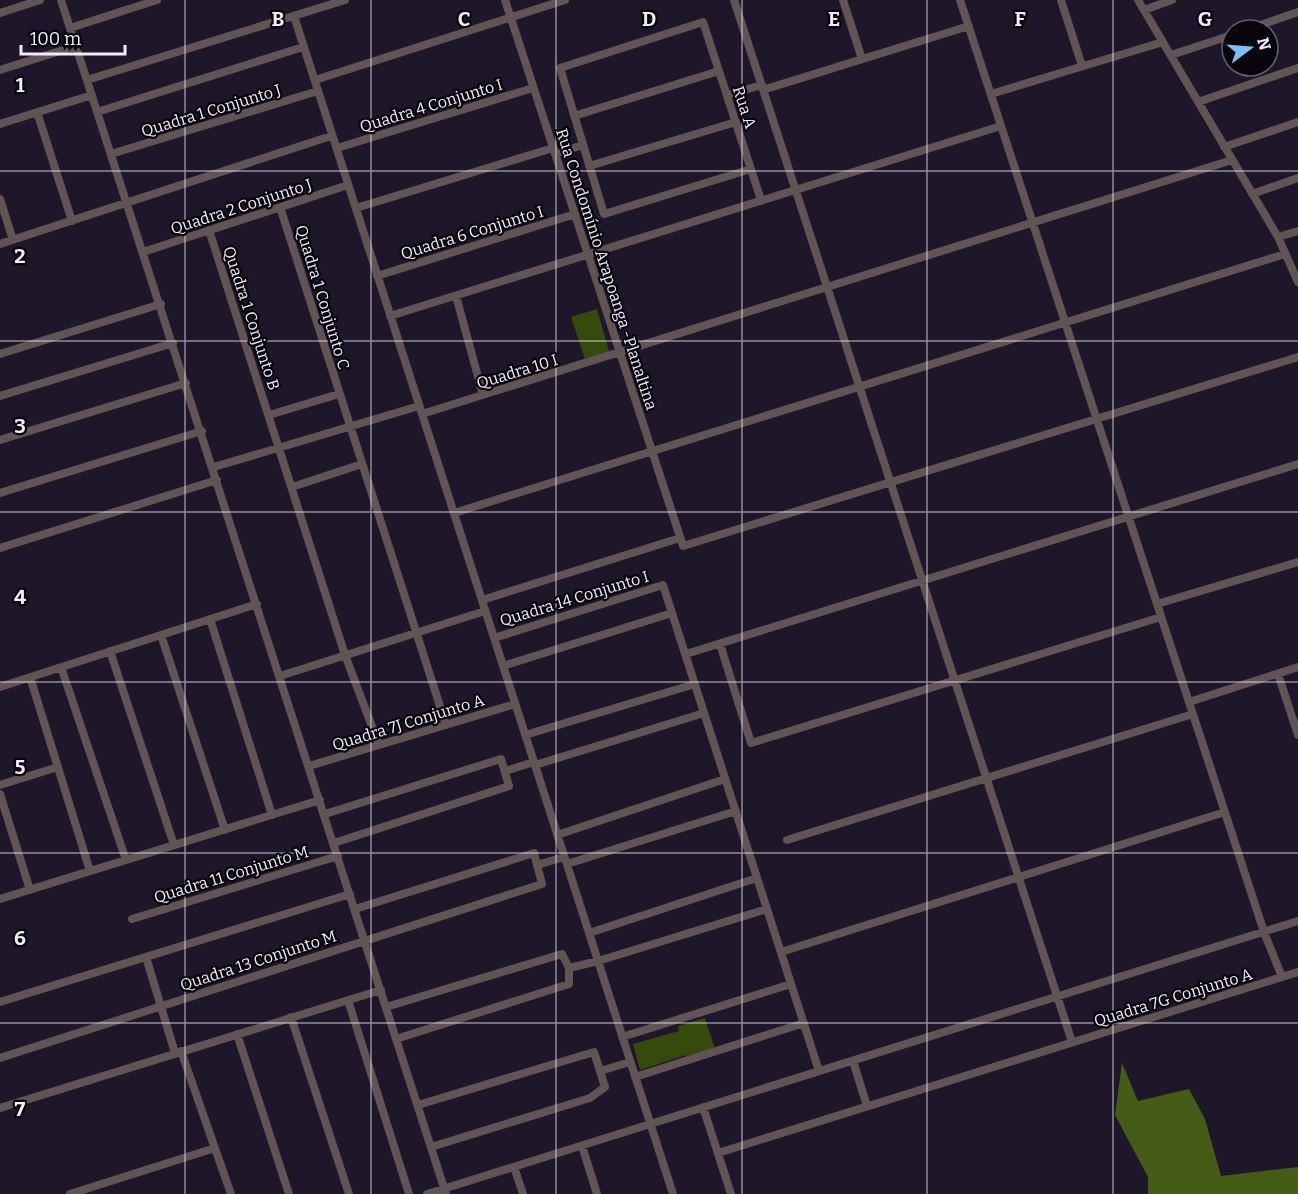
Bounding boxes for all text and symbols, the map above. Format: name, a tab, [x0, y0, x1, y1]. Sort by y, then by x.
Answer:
text: B	[272, 7, 285, 31]
text: C	[458, 7, 470, 31]
text: D	[642, 7, 656, 31]
text: E	[828, 7, 840, 31]
text: F	[1014, 7, 1026, 31]
text: G	[1198, 7, 1212, 31]
scale bar	[21, 18, 124, 56]
north arrow	[1220, 18, 1280, 78]
text: 100 m	[30, 28, 81, 50]
text: N	[1253, 35, 1275, 53]
text: 1	[16, 73, 25, 97]
street label: Quadra 4 Conjunto I	[357, 75, 505, 136]
street label: Quadra 1 Conjunto J	[139, 80, 283, 141]
street label: Rua A	[729, 84, 760, 131]
street label: Rua Condomínio Arapoanga -Planaltina	[552, 126, 661, 412]
street label: Quadra 2 Conjunto J	[168, 175, 314, 238]
street label: Quadra 6 Conjunto I	[398, 202, 546, 263]
street label: Quadra 1 Conjunto C	[291, 223, 354, 372]
text: 2	[14, 244, 26, 268]
street label: Quadra 1 Conjunto B	[219, 244, 284, 393]
street label: Quadra 10 I	[474, 350, 560, 393]
text: 3	[14, 414, 26, 438]
street label: Quadra 14 Conjunto I	[497, 567, 651, 630]
text: 4	[14, 585, 26, 609]
street label: Quadra 7J Conjunto A	[330, 690, 487, 755]
text: 5	[15, 755, 26, 779]
street label: Quadra 11 Conjunto M	[152, 842, 311, 907]
text: 6	[14, 926, 26, 950]
street label: Quadra 13 Conjunto M	[178, 926, 339, 995]
street label: Quadra 7G Conjunto A	[1092, 964, 1255, 1031]
text: 7	[15, 1097, 26, 1121]

